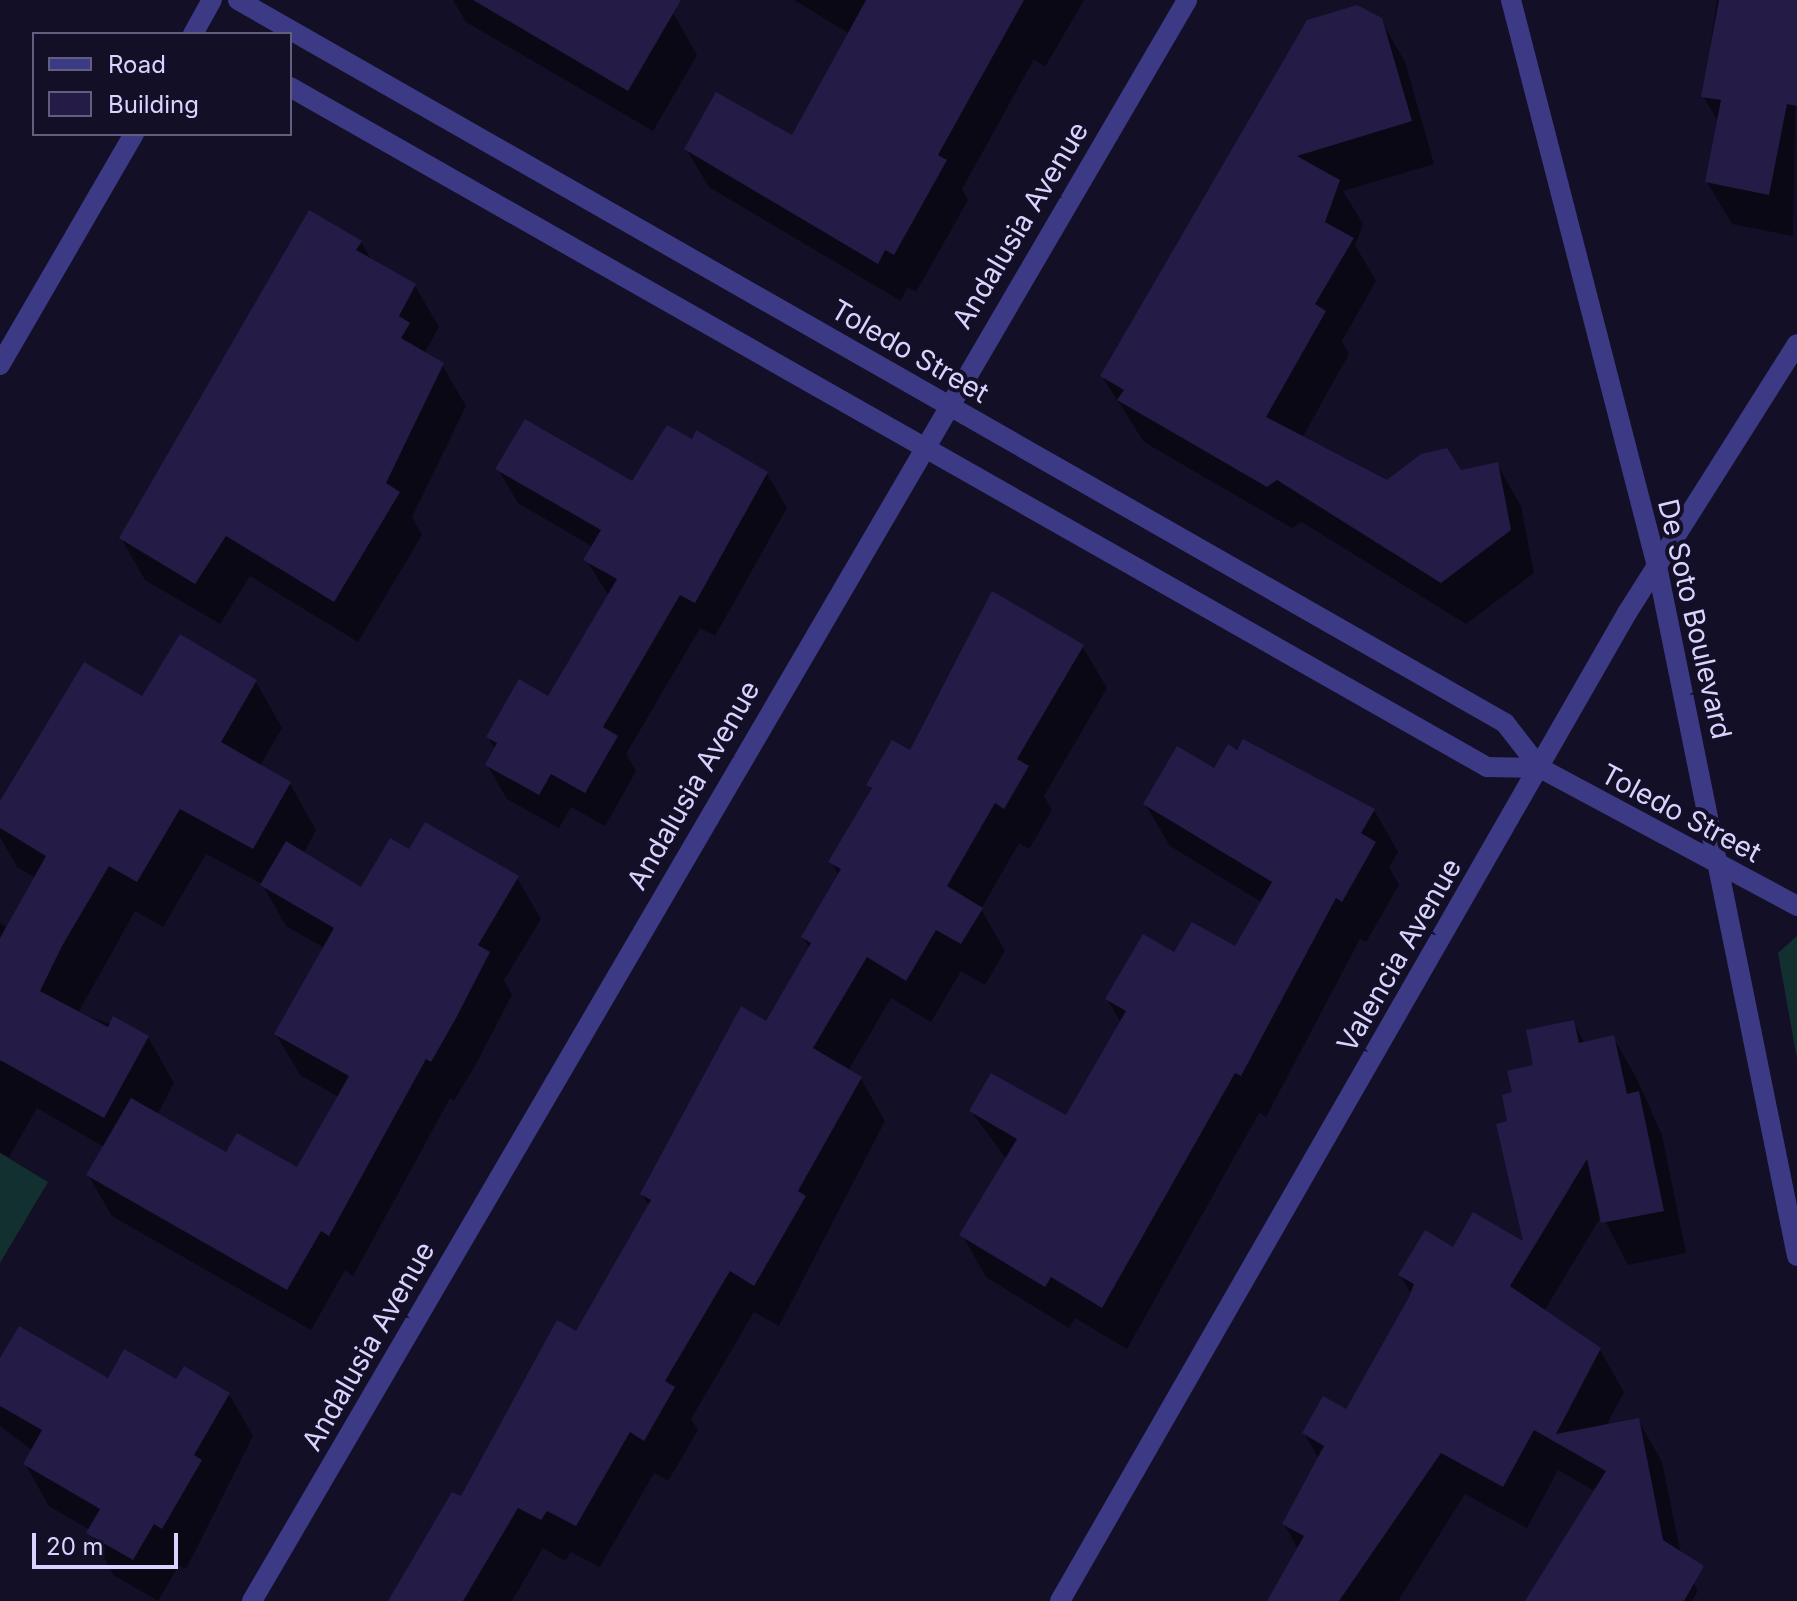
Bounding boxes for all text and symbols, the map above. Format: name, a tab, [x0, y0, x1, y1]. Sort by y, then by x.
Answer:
legend	[32, 32, 292, 136]
text: Road	[108, 50, 166, 79]
text: Building	[108, 90, 199, 119]
street label: Andalusia Avenue	[945, 115, 1095, 335]
street label: Toledo Street	[825, 292, 995, 410]
street label: De Soto Boulevard	[1651, 496, 1739, 742]
street label: Andalusia Avenue	[620, 675, 766, 895]
street label: Toledo Street	[1595, 757, 1767, 869]
street label: Valencia Avenue	[1330, 852, 1468, 1058]
street label: Andalusia Avenue	[295, 1236, 441, 1456]
scale bar	[36, 1517, 182, 1567]
text: 20 m	[46, 1532, 104, 1561]

